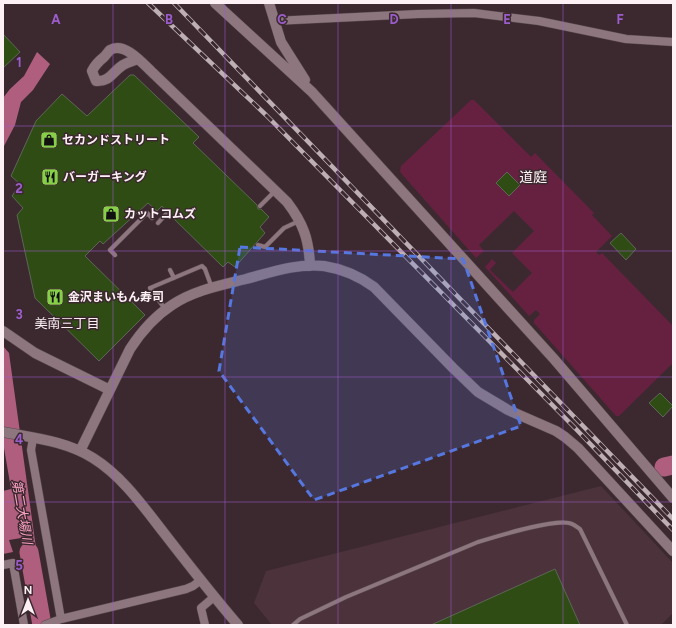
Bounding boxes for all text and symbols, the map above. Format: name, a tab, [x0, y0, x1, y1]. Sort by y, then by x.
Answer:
text: A	[51, 12, 61, 27]
text: B	[165, 12, 173, 27]
text: C	[277, 12, 287, 27]
text: D	[389, 12, 399, 27]
text: E	[503, 12, 511, 27]
text: F	[616, 12, 624, 27]
text: 1	[16, 55, 22, 70]
shop icon: セカンドストリート	[39, 130, 59, 150]
place label: セカンドストリート	[62, 133, 170, 147]
restaurant icon: バーガーキング	[40, 167, 60, 187]
district label: 道庭	[519, 169, 547, 186]
place label: バーガーキング	[63, 170, 147, 184]
text: 2	[15, 181, 23, 196]
shop icon: カットコムズ	[101, 204, 121, 224]
place label: カットコムズ	[124, 207, 196, 221]
restaurant icon: 金沢まいもん寿司	[45, 287, 65, 307]
place label: 金沢まいもん寿司	[68, 290, 164, 304]
text: 3	[15, 307, 23, 322]
district label: 美南三丁目	[34, 316, 100, 331]
text: 4	[15, 432, 23, 447]
water label: 第二大場川	[9, 479, 35, 547]
text: 5	[15, 558, 23, 573]
north arrow	[8, 580, 48, 620]
text: N	[24, 584, 32, 597]

